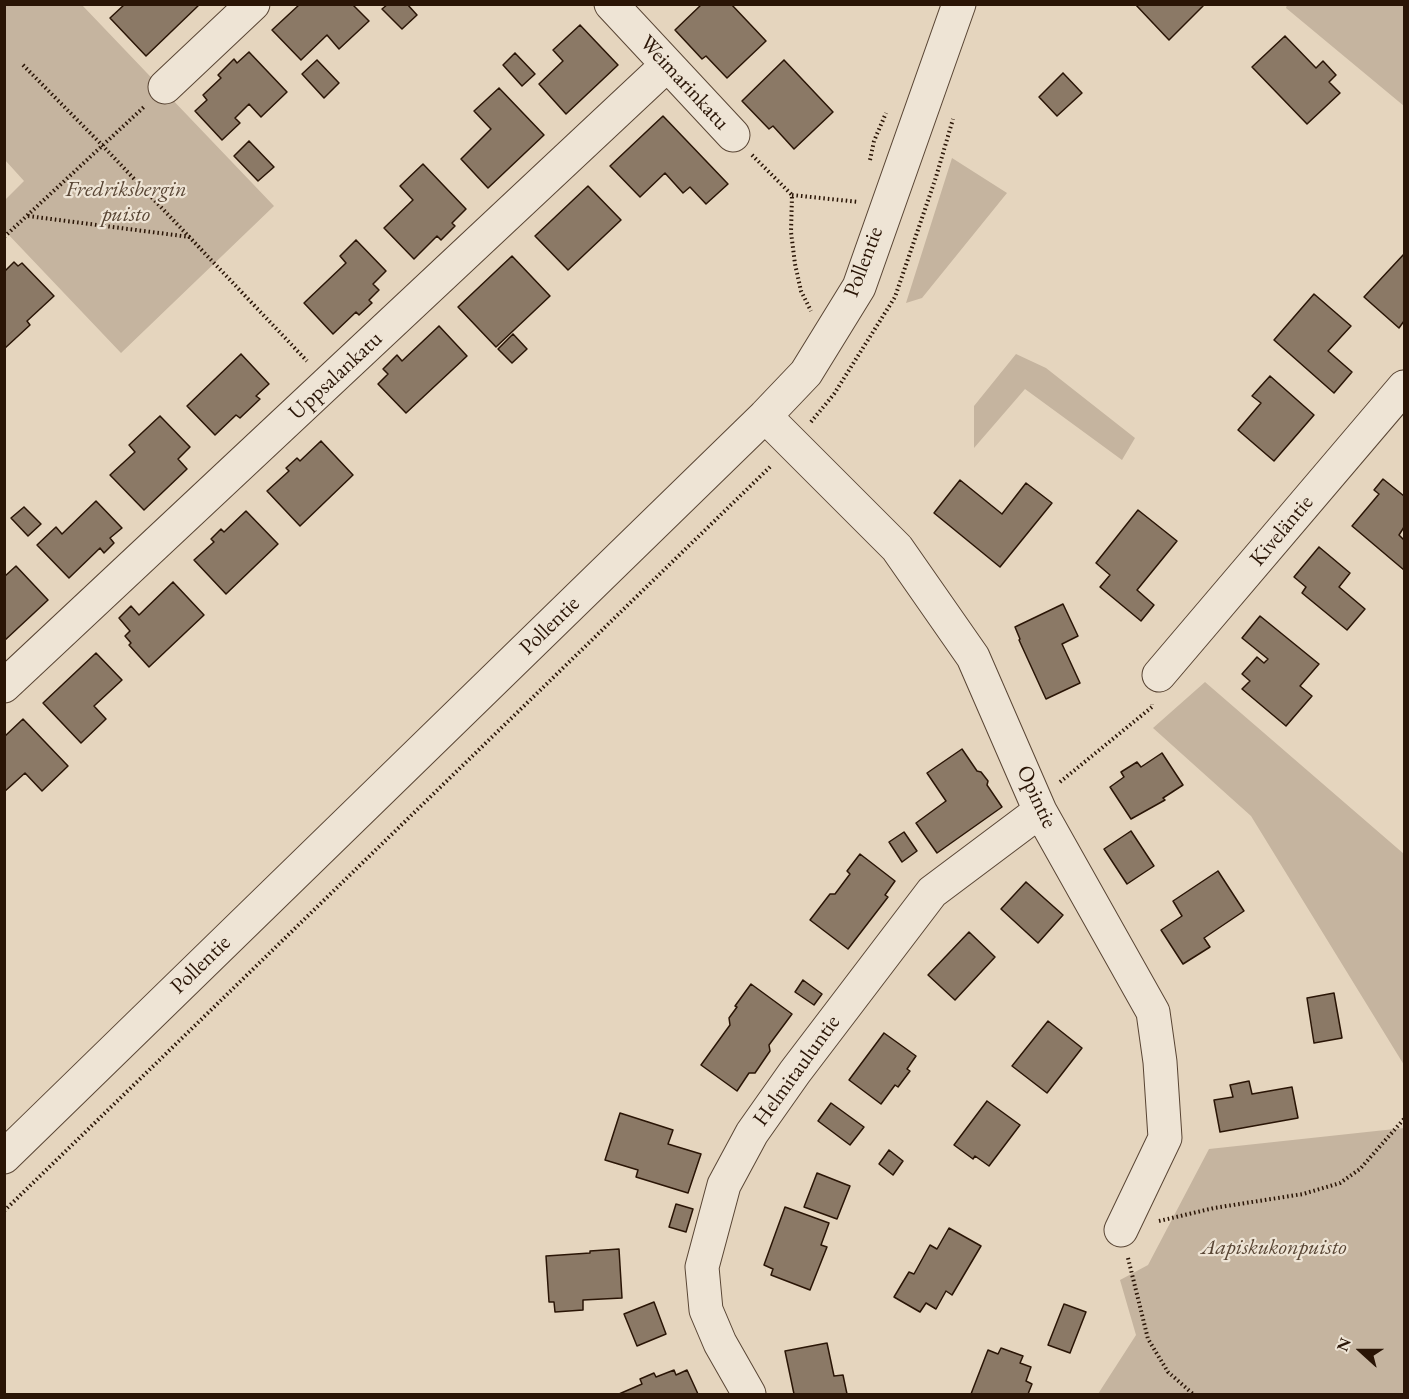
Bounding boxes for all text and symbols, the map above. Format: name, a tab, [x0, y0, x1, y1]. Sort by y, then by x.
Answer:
street label: Weimarinkatu	[634, 30, 734, 136]
park label: Fredriksbergin puisto	[66, 177, 186, 228]
street label: Pollentie	[839, 223, 889, 301]
street label: Uppsalankatu	[284, 326, 388, 426]
street label: Kiveläntie	[1245, 490, 1319, 572]
street label: Pollentie	[514, 591, 586, 661]
street label: Opintie	[1010, 761, 1062, 833]
street label: Pollentie	[165, 930, 237, 1000]
street label: Helmitauluntie	[748, 1010, 846, 1132]
park label: Aapiskukonpuisto	[1201, 1235, 1347, 1261]
north arrow	[1331, 1321, 1391, 1381]
text: N	[1332, 1335, 1356, 1354]

